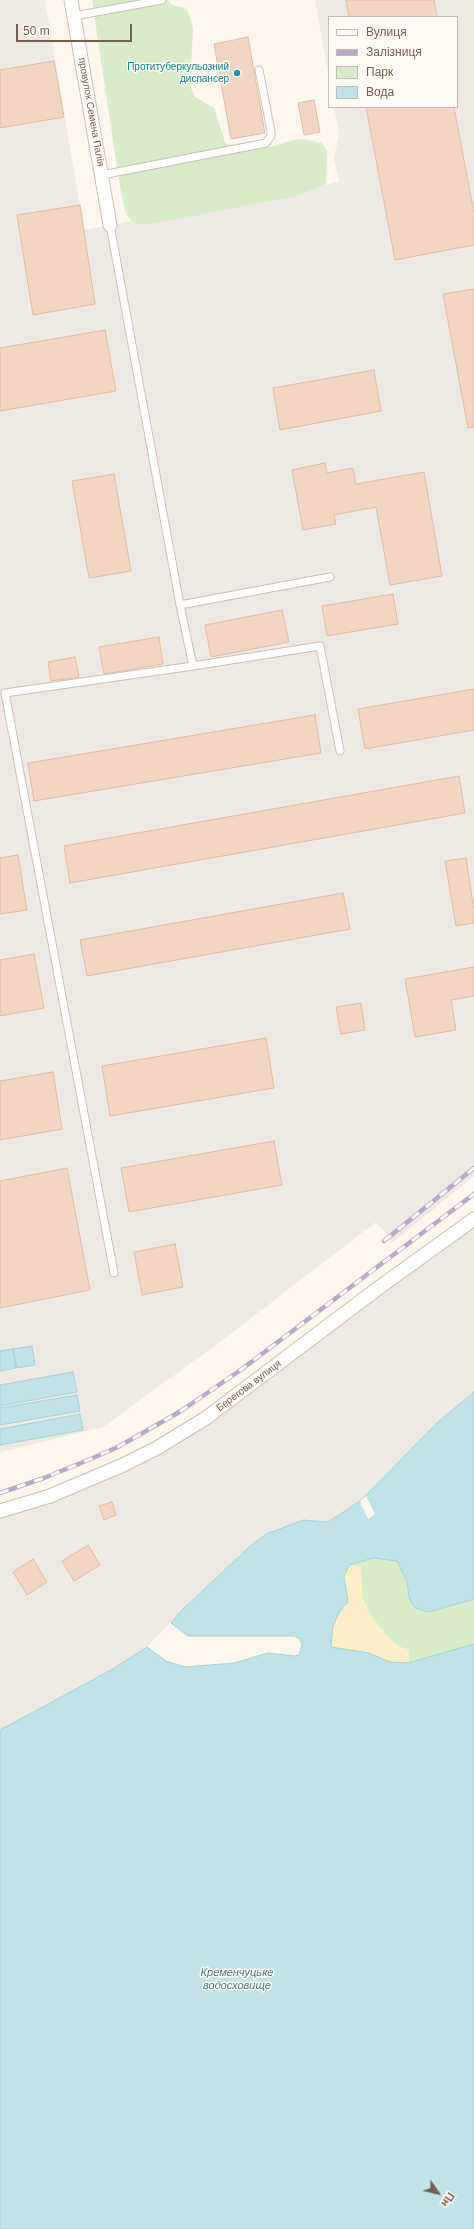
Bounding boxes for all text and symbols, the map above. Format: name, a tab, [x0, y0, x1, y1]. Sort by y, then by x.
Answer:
scale bar	[18, 16, 134, 42]
legend	[328, 16, 458, 108]
text: 50 m	[23, 24, 50, 38]
text: Вулиця	[366, 25, 407, 39]
text: Залізниця	[366, 45, 422, 59]
street label: провулок Семена Палія	[76, 57, 106, 167]
place label: Протитуберкульозний диспансер	[127, 61, 229, 84]
text: Парк	[366, 65, 393, 79]
marker: Протитуберкульозний диспансер	[232, 68, 242, 78]
text: Вода	[366, 85, 394, 99]
street label: Берегова вулиця	[214, 1358, 284, 1414]
water label: Кременчуцьке водосховище	[201, 1966, 273, 1992]
north arrow	[418, 2173, 458, 2213]
text: Пн	[439, 2190, 457, 2209]

